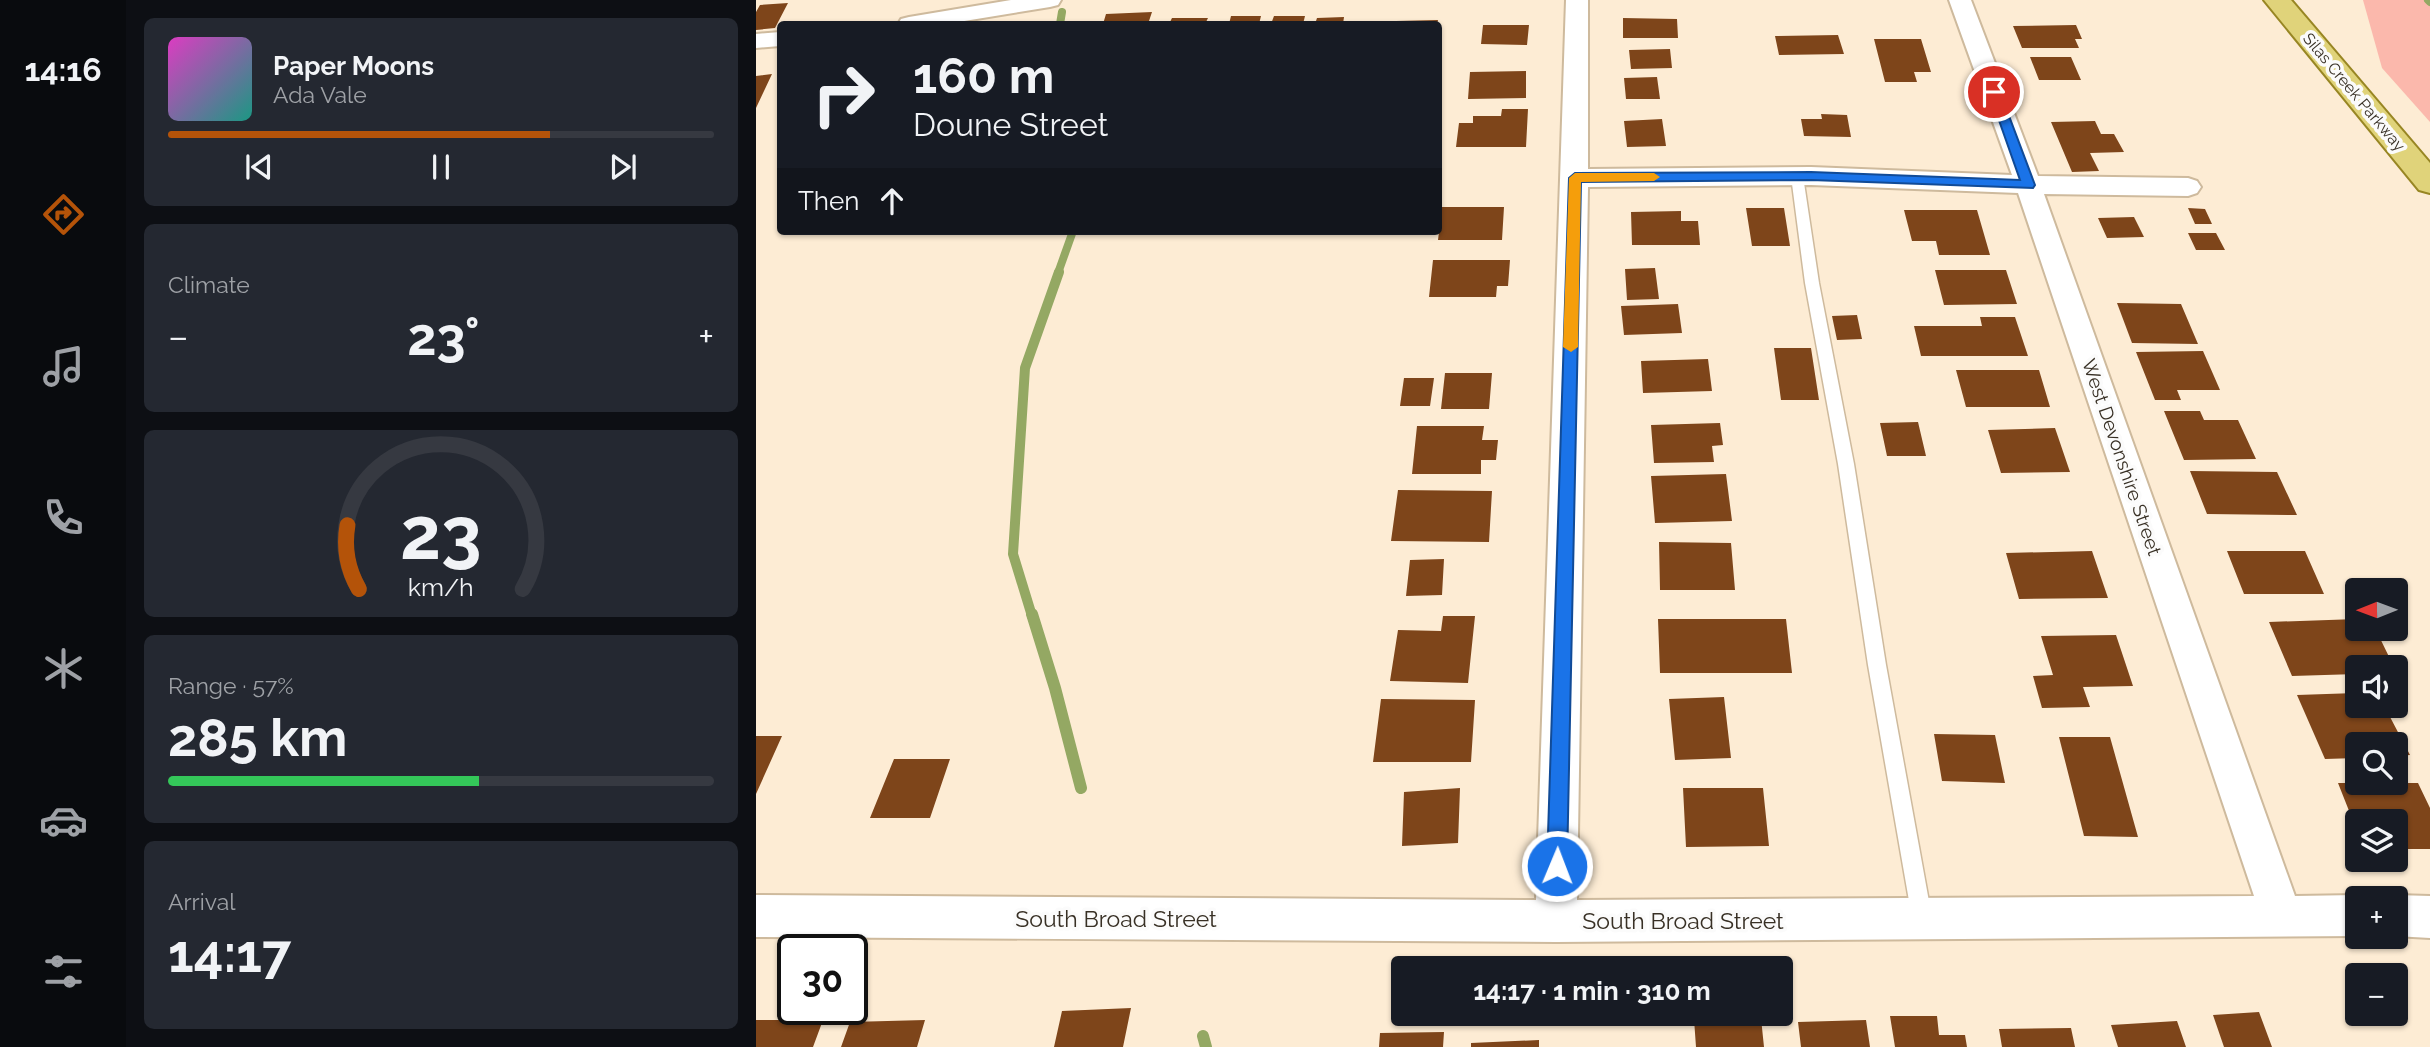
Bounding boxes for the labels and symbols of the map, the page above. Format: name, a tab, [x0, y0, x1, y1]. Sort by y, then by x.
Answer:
street label: Silas Creek Parkway	[2299, 29, 2409, 155]
pin	[1964, 62, 2024, 122]
street label: West Devonshire Street	[2078, 356, 2166, 559]
north arrow	[2345, 578, 2408, 640]
position arrow	[1520, 829, 1594, 903]
street label: South Broad Street	[1015, 905, 1217, 932]
street label: South Broad Street	[1582, 907, 1784, 934]
speed limit sign: 30	[777, 934, 868, 1025]

